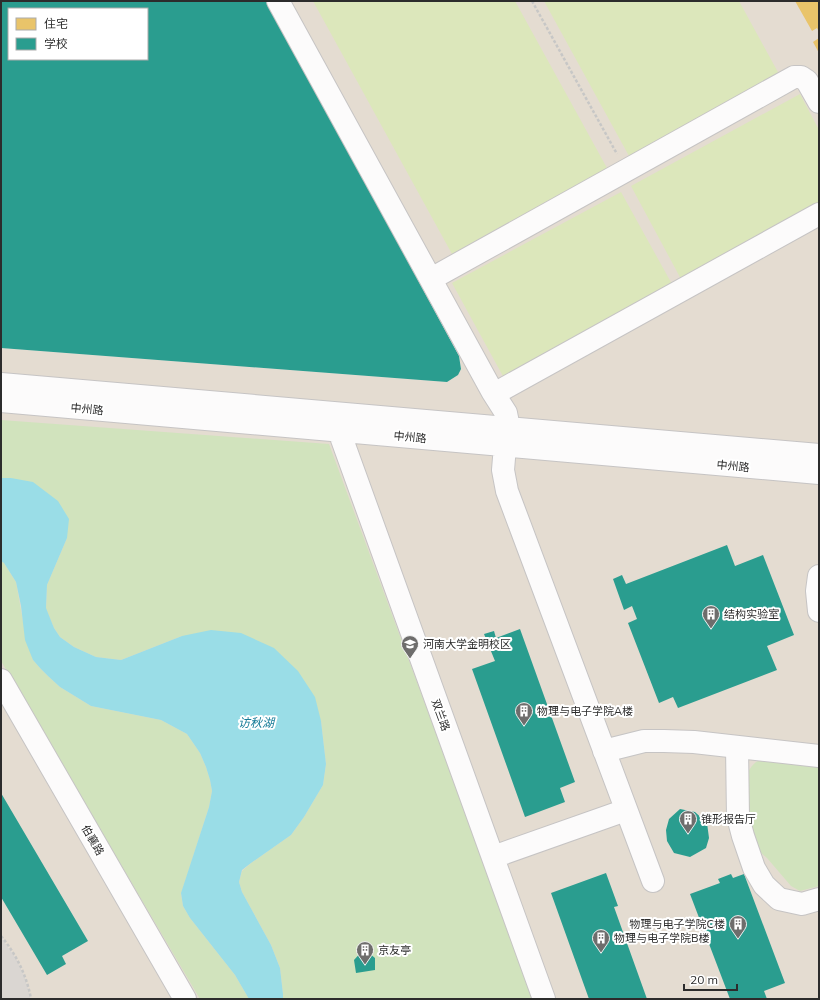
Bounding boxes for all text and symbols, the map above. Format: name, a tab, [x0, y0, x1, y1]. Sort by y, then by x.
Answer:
legend	[8, 8, 148, 60]
text: 住宅	[44, 16, 68, 31]
text: 学校	[44, 36, 68, 51]
street label: 中州路	[70, 401, 104, 417]
street label: 中州路	[393, 429, 427, 445]
street label: 中州路	[716, 458, 750, 474]
building icon: 结构实验室	[701, 604, 721, 629]
place label: 结构实验室	[724, 607, 779, 621]
school or university icon: 河南大学金明校区	[400, 634, 420, 659]
place label: 河南大学金明校区	[423, 637, 511, 651]
street label: 双兰路	[429, 697, 453, 733]
building icon: 物理与电子学院A楼	[514, 701, 534, 726]
place label: 物理与电子学院A楼	[537, 704, 633, 718]
water label: 访秋湖	[238, 715, 276, 730]
building icon: 锥形报告厅	[678, 809, 698, 834]
place label: 锥形报告厅	[701, 812, 756, 826]
street label: 伯襄路	[79, 822, 107, 858]
building icon: 物理与电子学院C楼	[728, 914, 748, 939]
place label: 物理与电子学院C楼	[629, 917, 725, 931]
building icon: 物理与电子学院B楼	[591, 928, 611, 953]
place label: 物理与电子学院B楼	[614, 931, 709, 945]
building icon: 京友亭	[355, 940, 375, 965]
place label: 京友亭	[378, 943, 411, 957]
scale bar	[684, 966, 737, 992]
text: 20 m	[690, 972, 718, 987]

